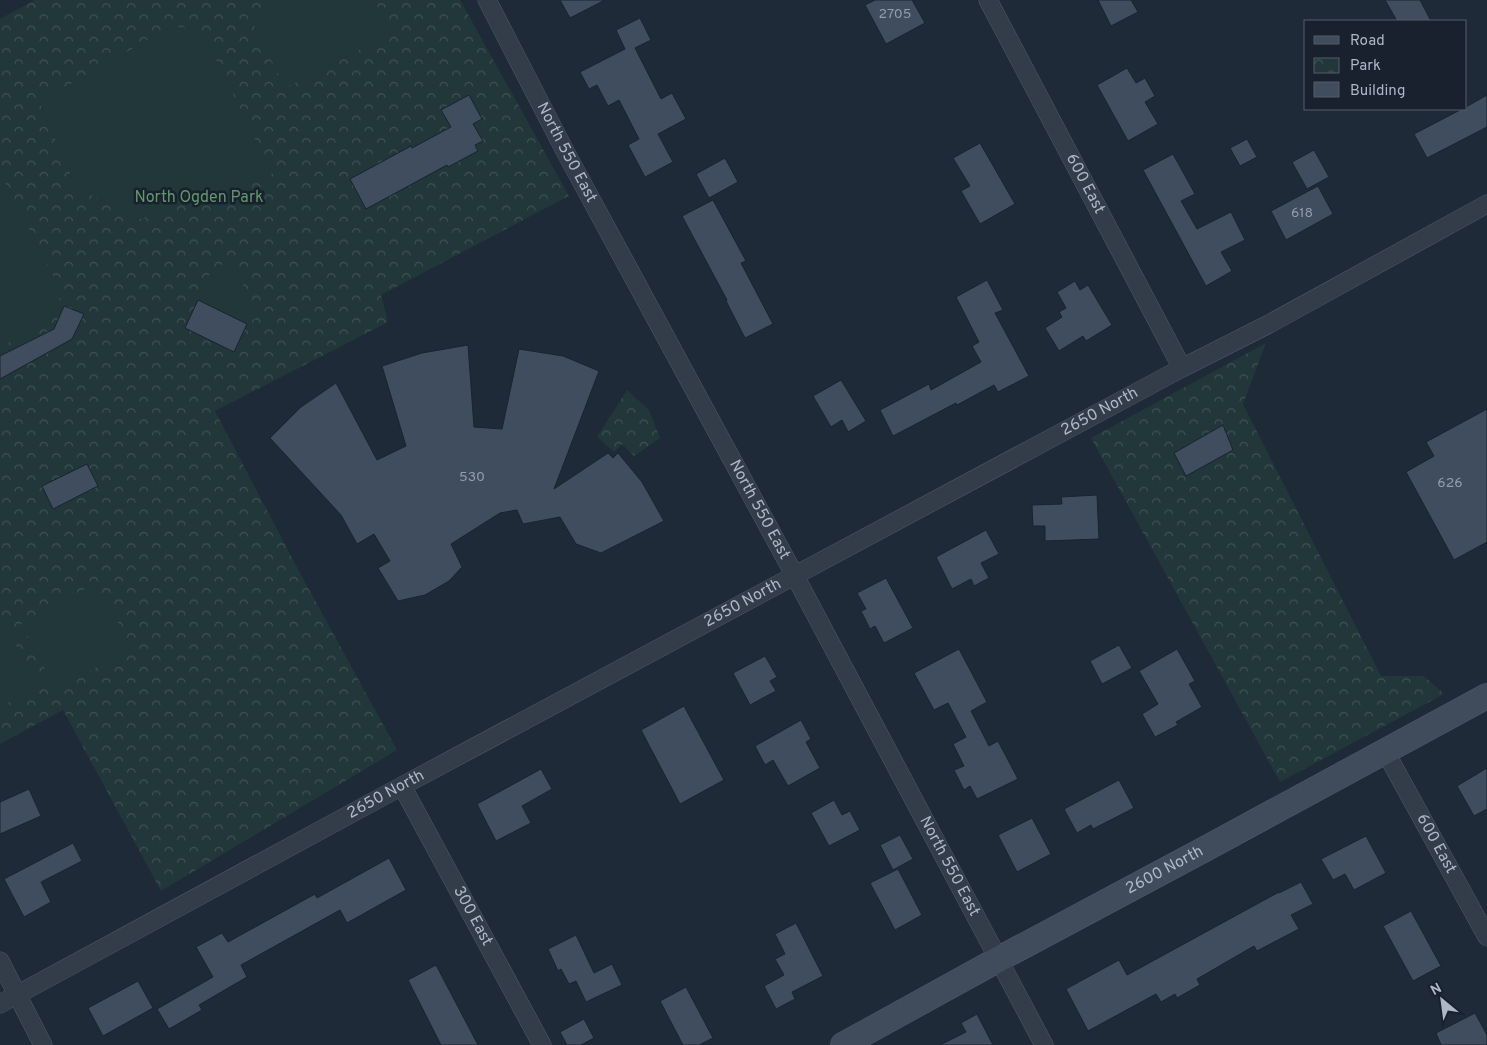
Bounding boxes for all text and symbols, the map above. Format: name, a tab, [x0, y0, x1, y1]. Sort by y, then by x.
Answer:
house number: 2705	[879, 6, 912, 23]
legend	[1304, 20, 1467, 110]
text: Road	[1350, 32, 1385, 51]
text: Park	[1350, 57, 1381, 76]
text: Building	[1350, 82, 1405, 101]
street label: North 550 East	[532, 99, 601, 206]
street label: 600 East	[1061, 151, 1109, 217]
park label: North Ogden Park	[134, 188, 264, 208]
house number: 618	[1291, 205, 1313, 222]
street label: 2650 North	[1058, 383, 1142, 441]
street label: North 550 East	[724, 457, 794, 563]
house number: 530	[459, 469, 485, 486]
house number: 626	[1437, 475, 1463, 492]
street label: 2650 North	[701, 575, 785, 632]
street label: 2650 North	[344, 766, 428, 824]
street label: 600 East	[1412, 811, 1460, 877]
street label: North 550 East	[914, 813, 984, 920]
street label: 2600 North	[1123, 842, 1207, 899]
street label: 300 East	[448, 883, 497, 950]
north arrow	[1417, 975, 1467, 1025]
text: N	[1428, 980, 1445, 1000]

